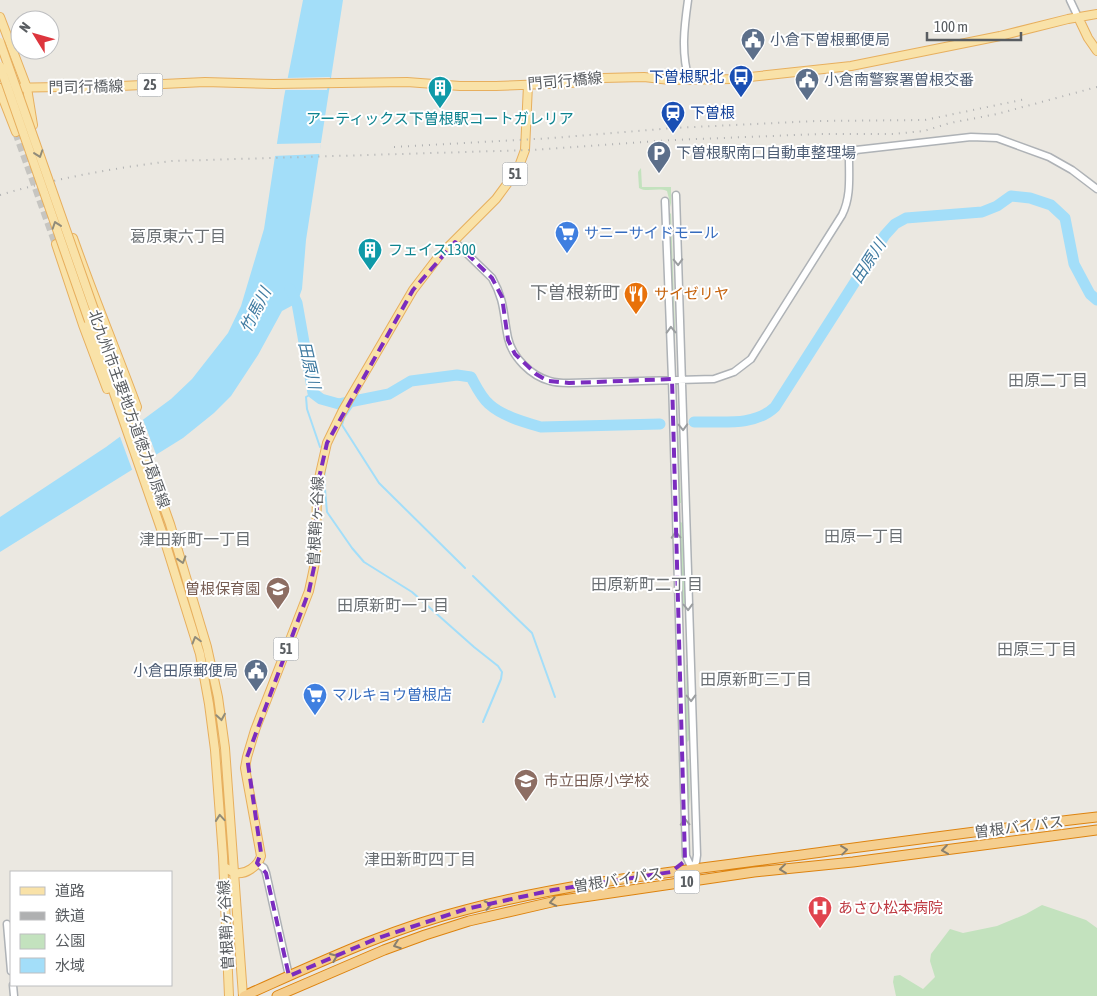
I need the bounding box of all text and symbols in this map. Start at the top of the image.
north arrow [10,10,60,60]
scale bar [927,10,1021,42]
text: 100 m [934,18,968,35]
text: N [16,19,33,35]
public building icon: 小倉下曽根郵便局 [740,27,766,61]
place label: 小倉下曽根郵便局 [770,31,890,48]
bus stop icon: 下曽根駅北 [728,64,754,98]
public building icon: 小倉南警察署曽根交番 [794,67,820,101]
place label: 下曽根駅北 [649,68,724,85]
street label: 門司行橋線 [527,69,603,92]
place label: 小倉南警察署曽根交番 [824,71,974,88]
road number: 25 [138,74,162,96]
building icon: アーティックス下曽根駅コートガレリア [427,75,453,109]
street label: 門司行橋線 [48,77,124,96]
station icon: 下曽根 [660,100,686,134]
place label: 下曽根 [690,104,735,121]
place label: アーティックス下曽根駅コートガレリア [306,110,574,127]
parking icon: 下曽根駅南口自動車整理場 [646,140,672,174]
place label: 下曽根駅南口自動車整理場 [676,144,856,161]
one-way arrow [34,150,44,158]
road number: 51 [502,162,528,185]
supermarket icon: サニーサイドモール [554,220,580,254]
one-way arrow [52,222,62,230]
place label: サニーサイドモール [584,224,719,241]
district label: 葛原東六丁目 [130,227,226,245]
water label: 田原川 [847,234,890,286]
building icon: フェイス1300 [357,237,383,271]
place label: フェイス1300 [388,241,476,258]
one-way arrow [672,258,683,266]
restaurant icon: サイゼリヤ [623,281,649,315]
district label: 下曽根新町 [530,282,620,303]
water label: 竹馬川 [236,283,275,335]
place label: サイゼリヤ [654,285,729,302]
street label: 北九州市主要地方道徳力葛原線 [86,307,173,510]
one-way arrow [665,326,676,334]
water label: 田原川 [296,340,325,392]
district label: 田原二丁目 [1008,371,1088,389]
one-way arrow [678,424,688,432]
street label: 曽根鞘ヶ谷線 [305,476,326,566]
district label: 田原一丁目 [824,527,904,545]
district label: 津田新町一丁目 [139,530,251,548]
one-way arrow [671,530,681,538]
one-way arrow [176,555,186,563]
district label: 田原新町二丁目 [591,575,703,593]
school or university icon: 曽根保育園 [265,576,291,610]
place label: 曽根保育園 [185,580,260,597]
district label: 田原新町一丁目 [337,596,449,614]
one-way arrow [683,604,694,612]
one-way arrow [192,637,202,645]
road number: 51 [274,638,298,661]
district label: 田原三丁目 [997,640,1077,658]
public building icon: 小倉田原郵便局 [243,658,269,692]
place label: 小倉田原郵便局 [133,662,238,679]
district label: 田原新町三丁目 [700,670,812,688]
supermarket icon: マルキョウ曽根店 [302,682,328,716]
place label: マルキョウ曽根店 [332,686,452,703]
one-way arrow [686,694,697,702]
one-way arrow [215,713,225,722]
school or university icon: 市立田原小学校 [513,768,539,802]
place label: 市立田原小学校 [544,772,649,789]
street label: 曽根バイパス [973,813,1064,840]
one-way arrow [215,814,226,822]
one-way arrow [679,818,690,826]
one-way arrow [940,844,948,855]
one-way arrow [841,845,849,856]
district label: 津田新町四丁目 [364,850,476,868]
one-way arrow [779,863,787,874]
street label: 曽根バイパス [572,864,664,895]
road number: 10 [674,870,700,894]
legend [10,871,172,986]
street label: 曽根鞘ヶ谷線 [215,880,236,970]
text: 道路 [55,882,85,899]
hospital icon: あさひ松本病院 [807,895,833,929]
one-way arrow [549,896,558,907]
place label: あさひ松本病院 [838,899,943,916]
one-way arrow [483,900,492,910]
text: 鉄道 [55,907,85,924]
text: 公園 [55,932,85,949]
one-way arrow [393,939,401,949]
one-way arrow [329,952,338,963]
text: 水域 [55,957,85,974]

